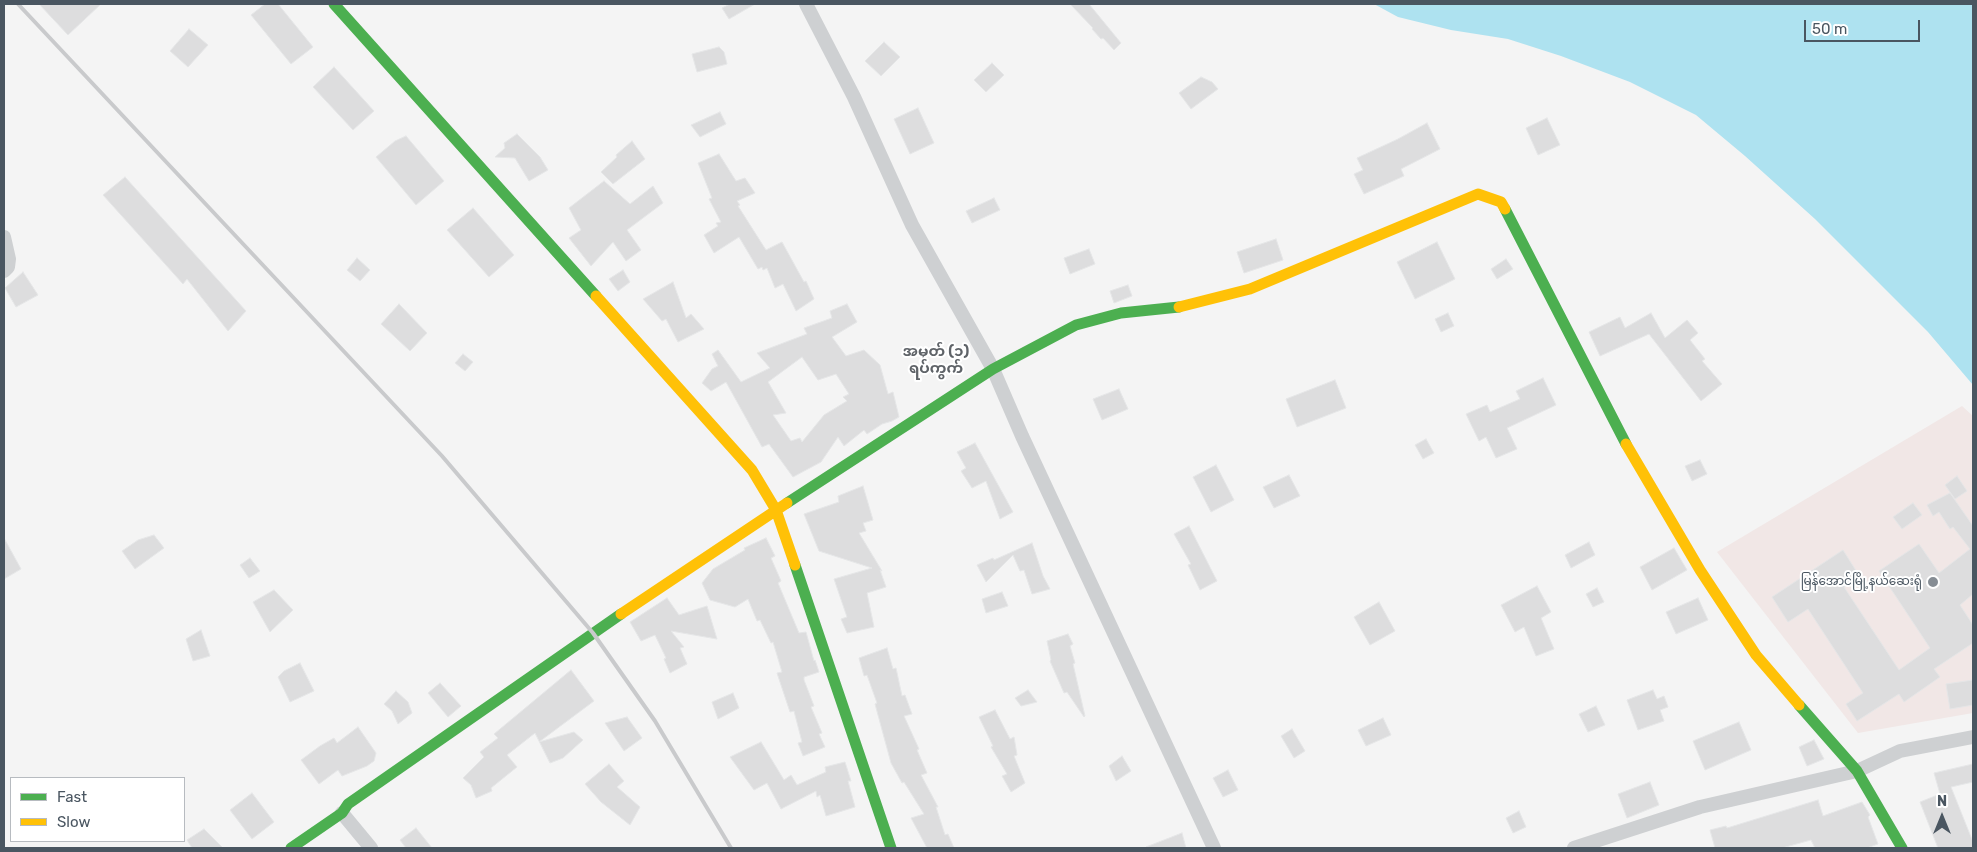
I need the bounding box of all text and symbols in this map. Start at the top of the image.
scale bar [1807,10,1923,42]
text: 50 m [1812,20,1847,38]
district label: အမှတ် (၁) ရပ်ကွက် [903,343,969,378]
place label: မြန်အောင်မြို့နယ်ဆေးရုံ [1801,575,1922,589]
marker: မြန်အောင်မြို့နယ်ဆေးရုံ [1926,575,1940,589]
legend [10,777,185,842]
text: Fast [57,788,87,806]
north arrow [1917,792,1967,842]
text: N [1937,793,1947,810]
text: Slow [57,813,90,831]

